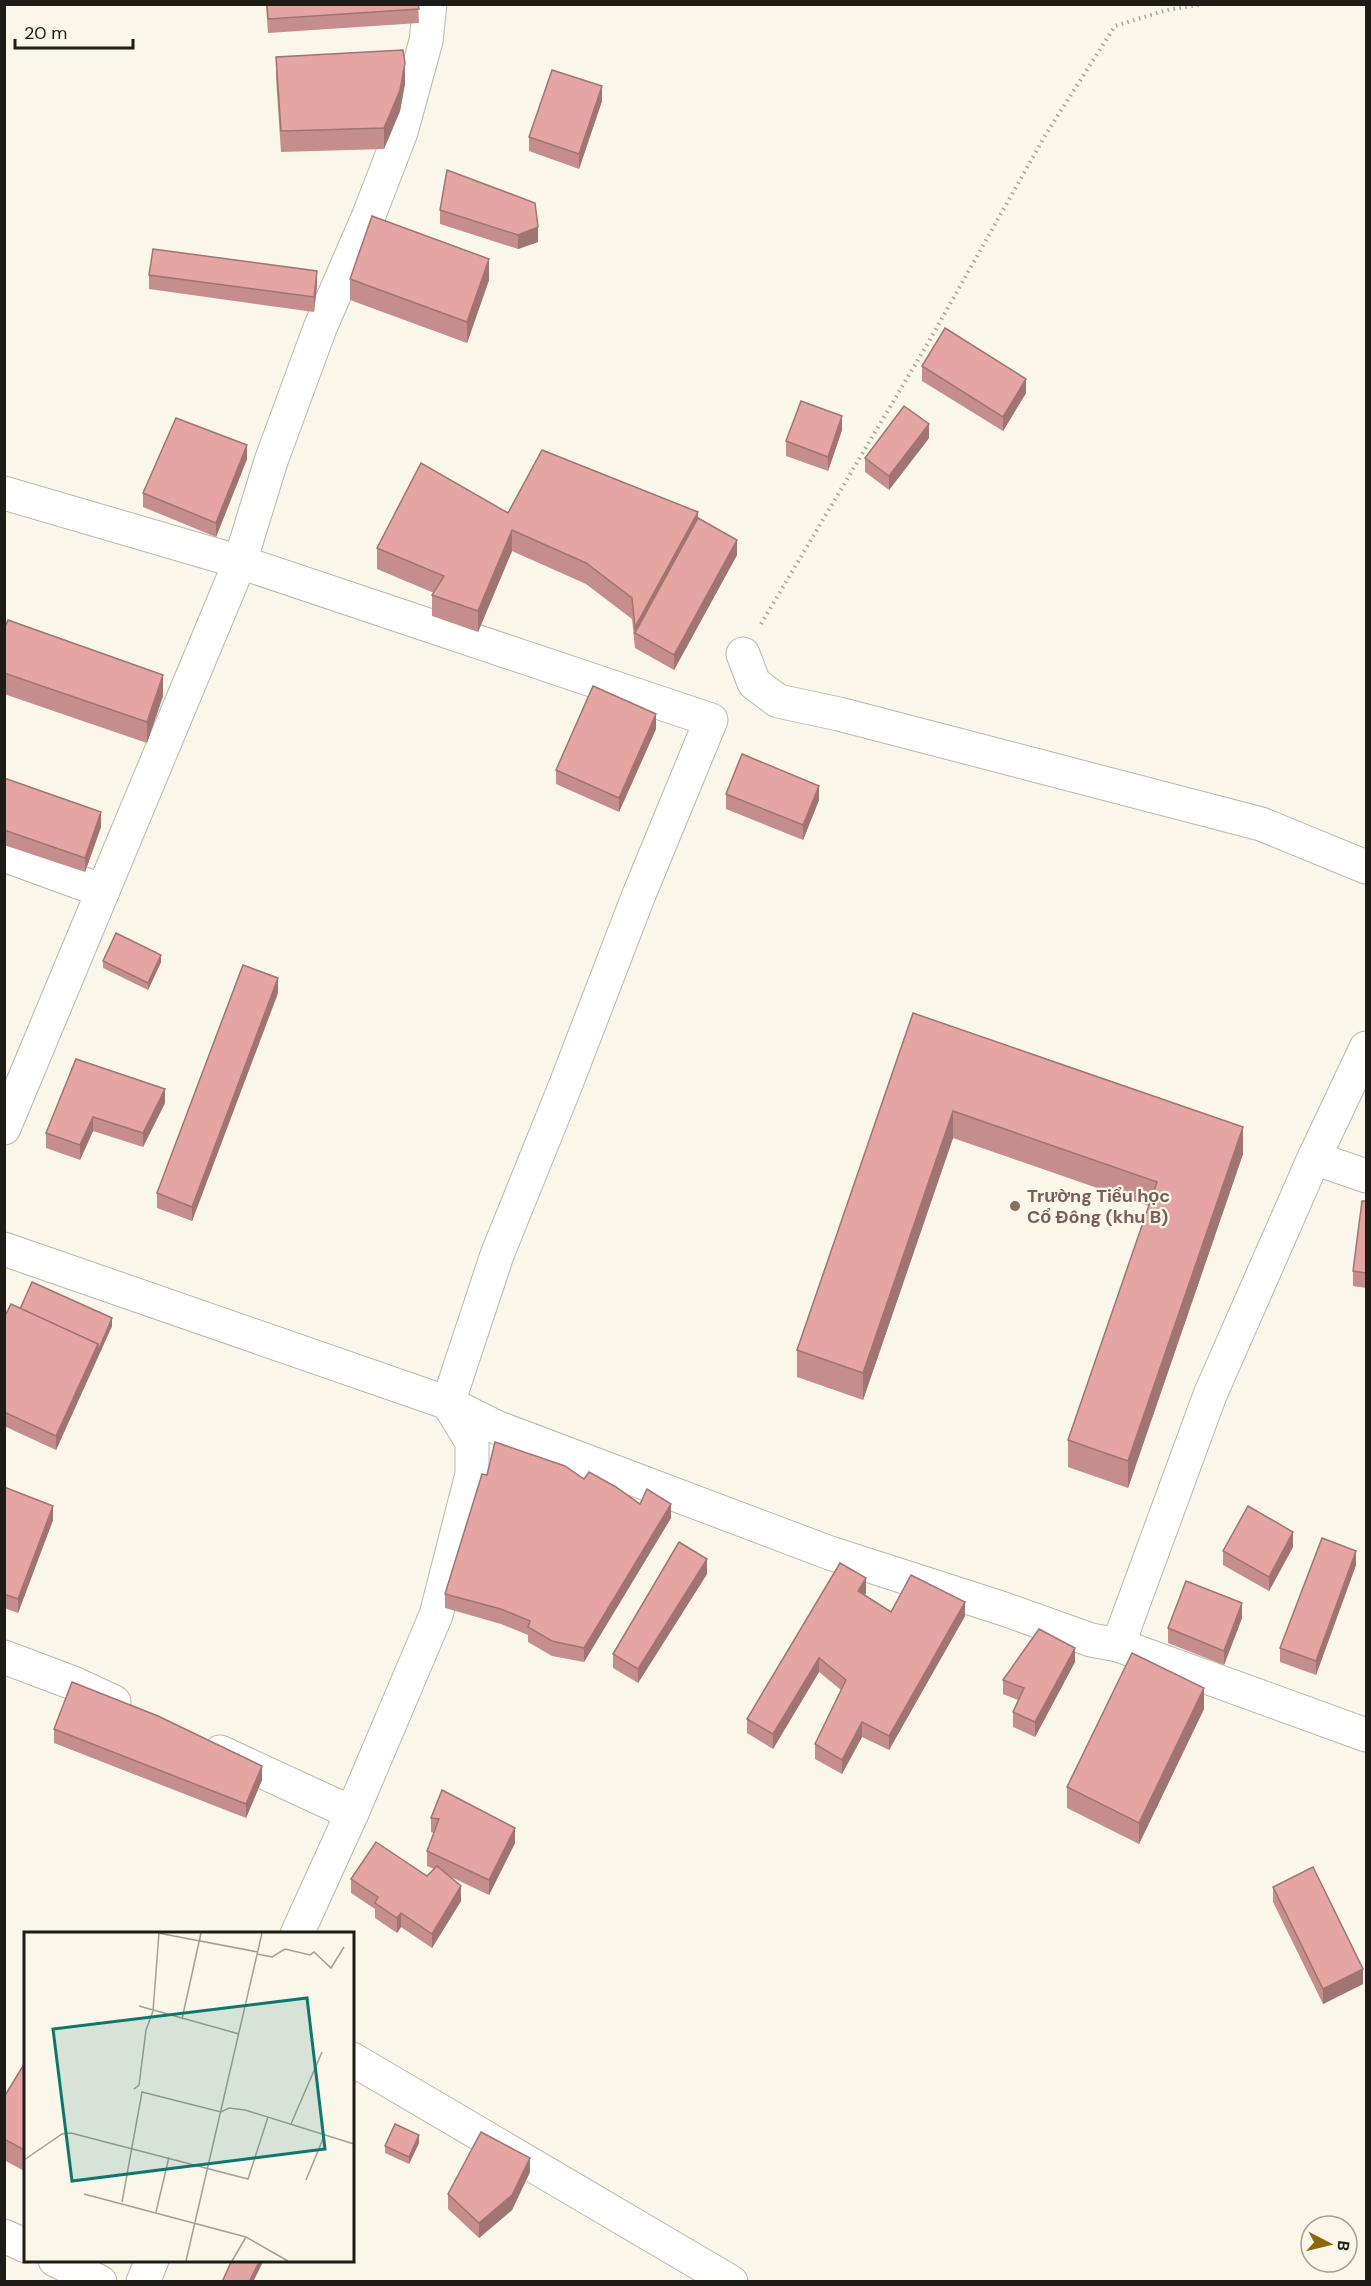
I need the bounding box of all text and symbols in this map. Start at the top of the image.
scale bar [15,12,134,50]
text: 20 m [24,21,67,45]
place label: Trường Tiểu học Cổ Đông (khu B) [1027,1184,1170,1229]
marker: Trường Tiểu học Cổ Đông (khu B) [1008,1199,1022,1213]
inset map [24,1932,354,2262]
north arrow [1299,2214,1359,2274]
text: B [1332,2239,1354,2252]

